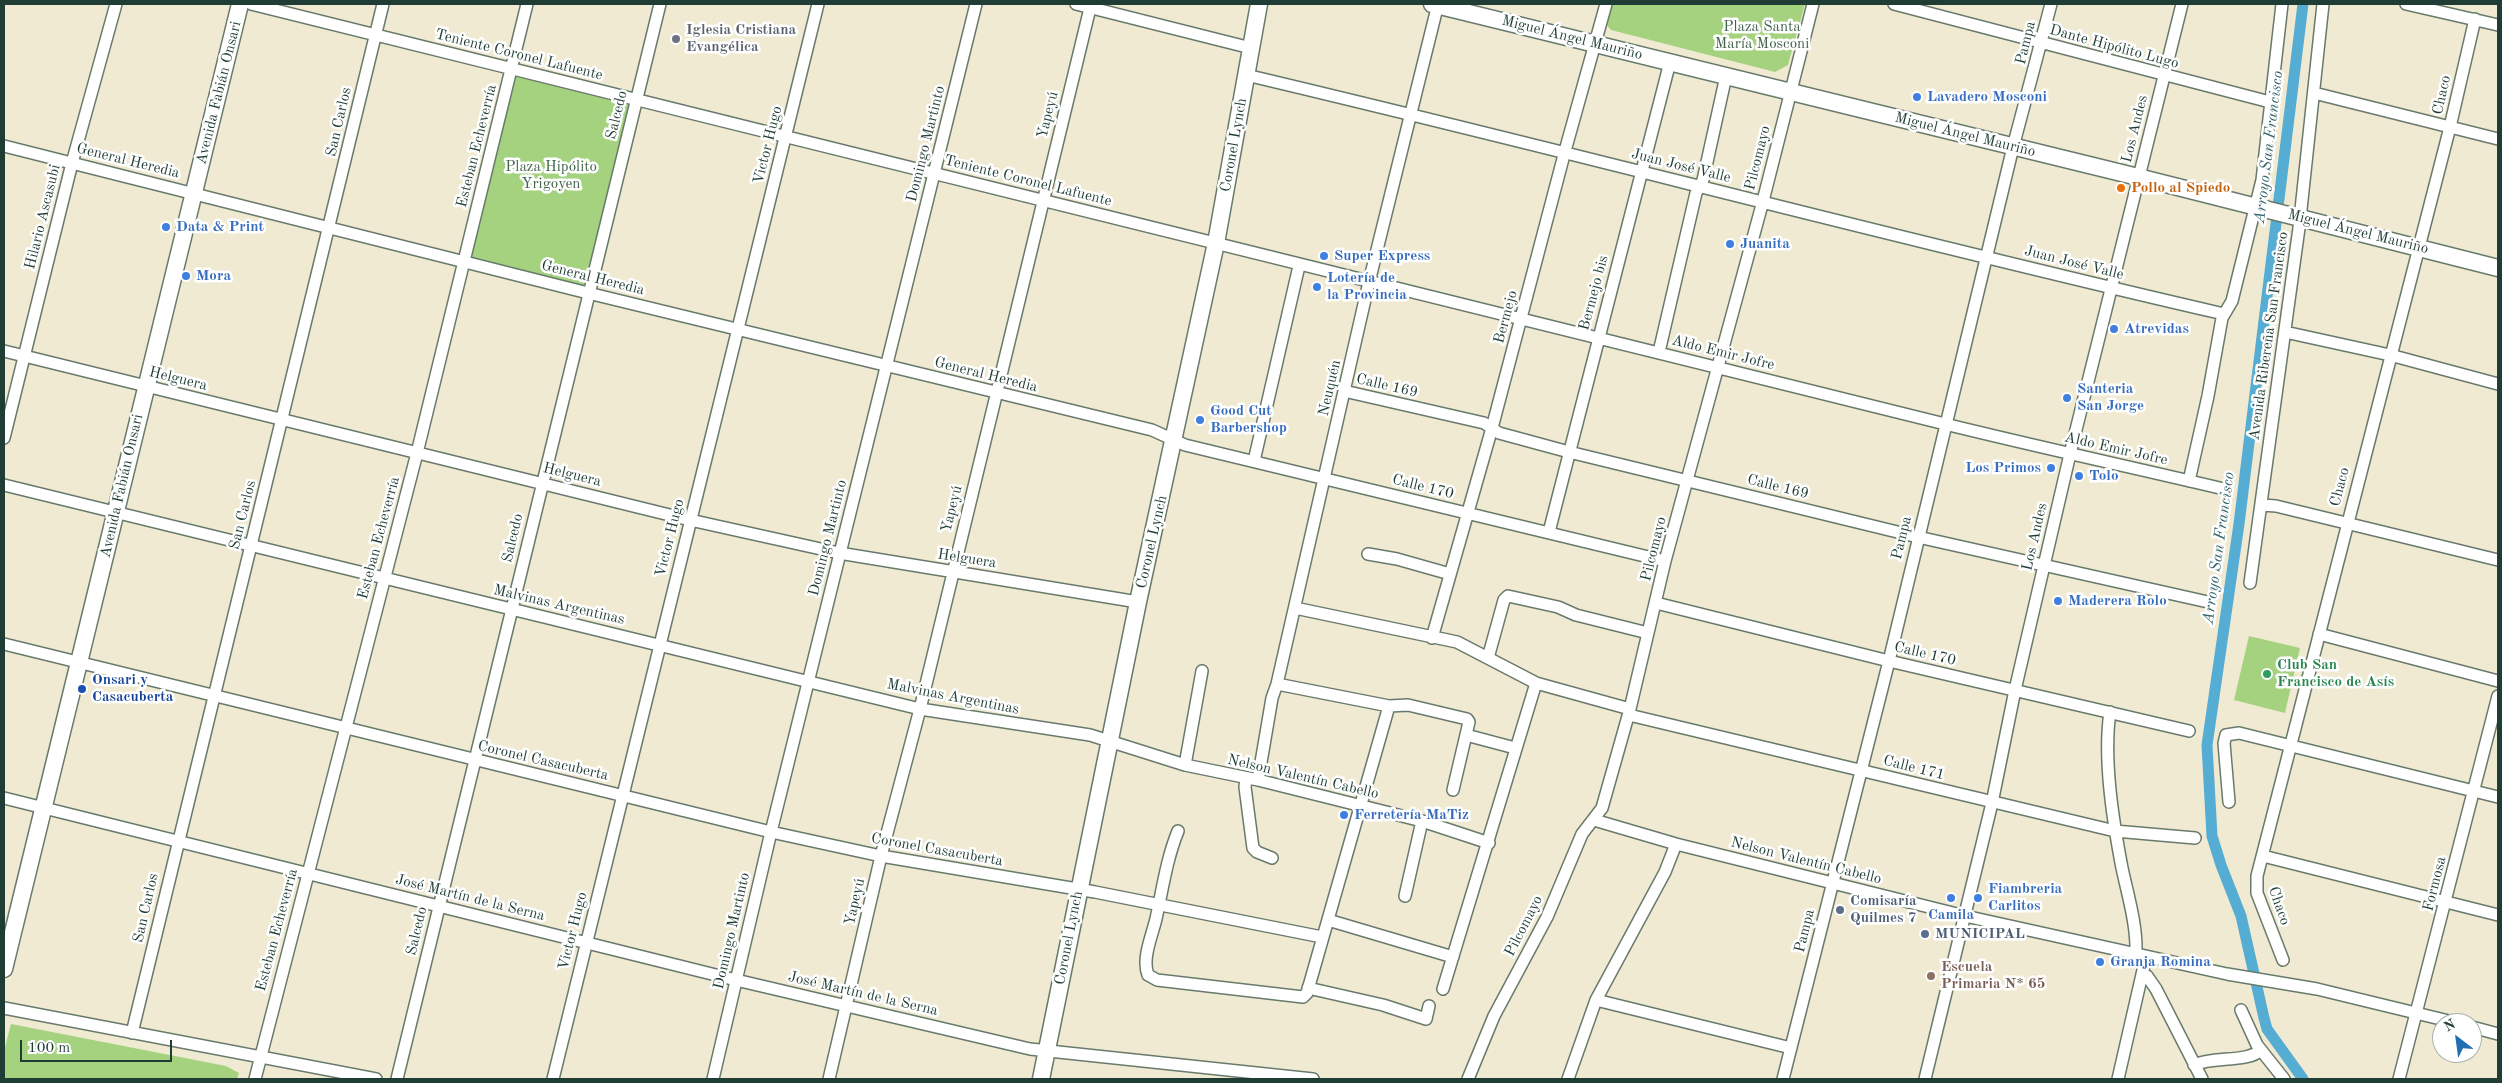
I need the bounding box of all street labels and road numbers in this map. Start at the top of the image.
street label: Miguel Ángel Mauriño [1500,12,1644,64]
street label: Pampa [2012,19,2040,67]
street label: Avenida Fabián Onsari [192,20,246,166]
street label: Dante Hipólito Lugo [2047,21,2181,73]
street label: Teniente Coronel Lafuente [433,25,605,85]
street label: Chaco [2429,74,2455,116]
street label: Esteban Echeverría [453,83,501,209]
street label: Domingo Martinto [903,84,949,204]
street label: San Carlos [322,86,356,158]
street label: Salcedo [602,89,632,141]
street label: Yapeyú [1033,90,1063,140]
street label: Los Andes [2118,93,2152,165]
street label: Coronel Lynch [1217,97,1251,193]
street label: Victor Hugo [750,104,786,186]
street label: Miguel Ángel Mauriño [1893,109,2037,161]
street label: Pilcomayo [1741,124,1775,192]
street label: General Heredia [75,139,181,183]
street label: Juan José Valle [1629,145,1733,187]
street label: Teniente Coronel Lafuente [942,151,1114,211]
street label: Hilario Ascasubi [21,163,65,271]
street label: Miguel Ángel Mauriño [2286,206,2430,258]
street label: Avenida Ribereña San Francisco [2245,231,2293,441]
street label: Juan José Valle [2022,242,2126,284]
street label: Bermejo bis [1575,254,1613,332]
street label: General Heredia [540,256,646,300]
street label: Bermejo [1490,288,1522,346]
street label: Aldo Emir Jofre [1670,332,1776,374]
street label: General Heredia [933,353,1039,397]
street label: Neuquén [1315,358,1345,418]
street label: Helguera [147,363,209,395]
street label: Calle 169 [1354,370,1420,402]
street label: Avenida Fabián Onsari [97,412,147,560]
street label: Aldo Emir Jofre [2063,428,2169,470]
street label: Helguera [541,459,603,491]
street label: Chaco [2326,466,2354,508]
street label: Calle 170 [1390,471,1456,503]
street label: Calle 169 [1745,471,1811,503]
street label: Esteban Echeverría [354,475,404,601]
street label: Domingo Martinto [805,478,851,598]
street label: San Carlos [226,479,260,551]
street label: Yapeyú [937,484,967,534]
street label: Coronel Lynch [1133,494,1171,590]
street label: Victor Hugo [652,497,688,579]
street label: Los Andes [2018,501,2052,573]
street label: Salcedo [499,512,527,564]
street label: Pampa [1888,514,1916,562]
street label: Pilcomayo [1637,515,1671,583]
street label: Helguera [936,545,998,573]
street label: Malvinas Argentinas [492,581,626,629]
street label: Calle 170 [1892,638,1958,670]
street label: Malvinas Argentinas [885,675,1021,719]
street label: Coronel Casacuberta [476,737,610,785]
street label: Nelson Valentín Cabello [1226,751,1380,803]
street label: Calle 171 [1881,752,1947,784]
street label: Coronel Casacuberta [870,830,1004,870]
street label: Nelson Valentín Cabello [1729,834,1883,888]
street label: Formosa [2420,855,2450,913]
street label: Esteban Echeverría [252,867,302,993]
street label: José Martín de la Serna [393,871,547,925]
street label: Domingo Martinto [710,871,754,991]
street label: San Carlos [129,872,163,944]
street label: Yapeyú [841,877,869,927]
street label: Chaco [2264,884,2294,928]
street label: Victor Hugo [555,890,591,972]
street label: Coronel Lynch [1051,890,1087,986]
street label: Pilcomayo [1501,892,1547,960]
street label: Salcedo [403,905,431,957]
street label: Pampa [1791,907,1819,955]
street label: José Martín de la Serna [786,968,940,1020]

